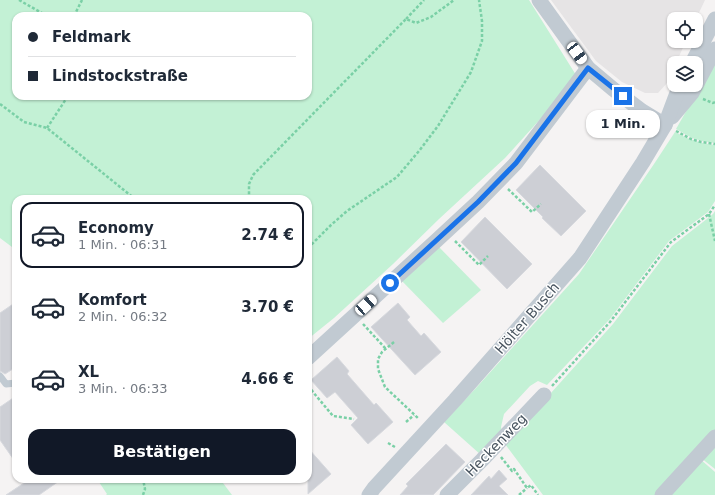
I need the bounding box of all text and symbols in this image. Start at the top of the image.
map controls [667,12,703,92]
button: locate [667,12,703,48]
text: Feldmark [52,28,131,46]
car [565,40,589,66]
button: layers [667,56,703,92]
text: Lindstockstraße [52,67,188,85]
route end [614,87,632,105]
callout: 1 Min. [586,110,660,138]
text: 1 Min. [600,116,646,131]
icon: car [30,217,66,253]
text: Economy [78,219,154,237]
text: 2.74 € [241,226,294,244]
text: 1 Min. · 06:31 [78,237,167,252]
route start [381,274,399,292]
street label: Hölter Busch [492,279,562,357]
icon: car [30,289,66,325]
text: Komfort [78,291,147,309]
car [353,293,379,317]
text: 3.70 € [241,298,294,316]
text: 2 Min. · 06:32 [78,309,167,324]
icon: car [30,361,66,397]
text: XL [78,363,99,381]
text: 4.66 € [241,370,294,388]
text: 3 Min. · 06:33 [78,381,167,396]
street label: Heckenweg [462,410,530,480]
button: Bestätigen [28,429,296,475]

